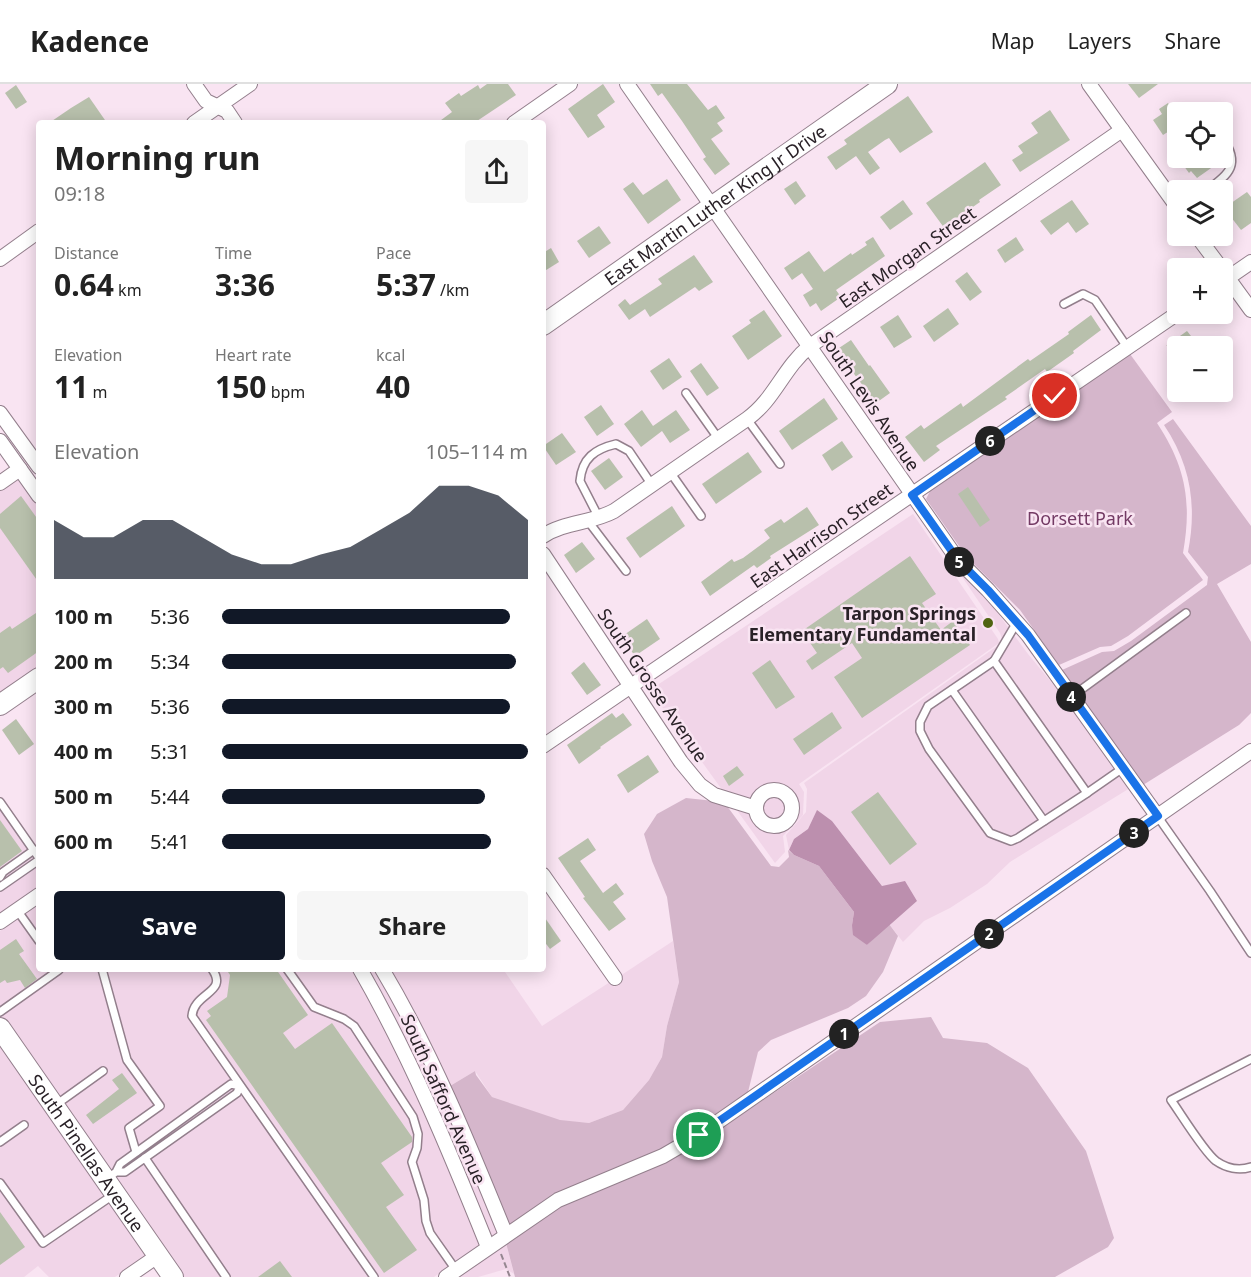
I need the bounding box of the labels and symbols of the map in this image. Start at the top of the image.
street label: East Martin Luther King Jr Drive [599,118,831,291]
street label: East Morgan Street [834,201,980,313]
street label: South Levis Avenue [814,326,926,476]
pin [1029,370,1080,421]
pin: 6 [975,426,1005,456]
street label: East Harrison Street [745,477,897,593]
park label: Dorsett Park [1027,506,1133,530]
pin: 5 [944,547,974,577]
place label: Tarpon Springs Elementary Fundamental [749,601,976,646]
street label: South Grosse Avenue [593,603,713,767]
marker: Tarpon Springs Elementary Fundamental [981,616,995,630]
pin: 4 [1056,682,1086,712]
pin: 3 [1119,818,1149,848]
pin: 2 [974,919,1004,949]
street label: South Safford Avenue [396,1010,492,1188]
pin: 1 [829,1019,859,1049]
street label: South Pinellas Avenue [24,1069,150,1236]
pin [673,1109,724,1160]

